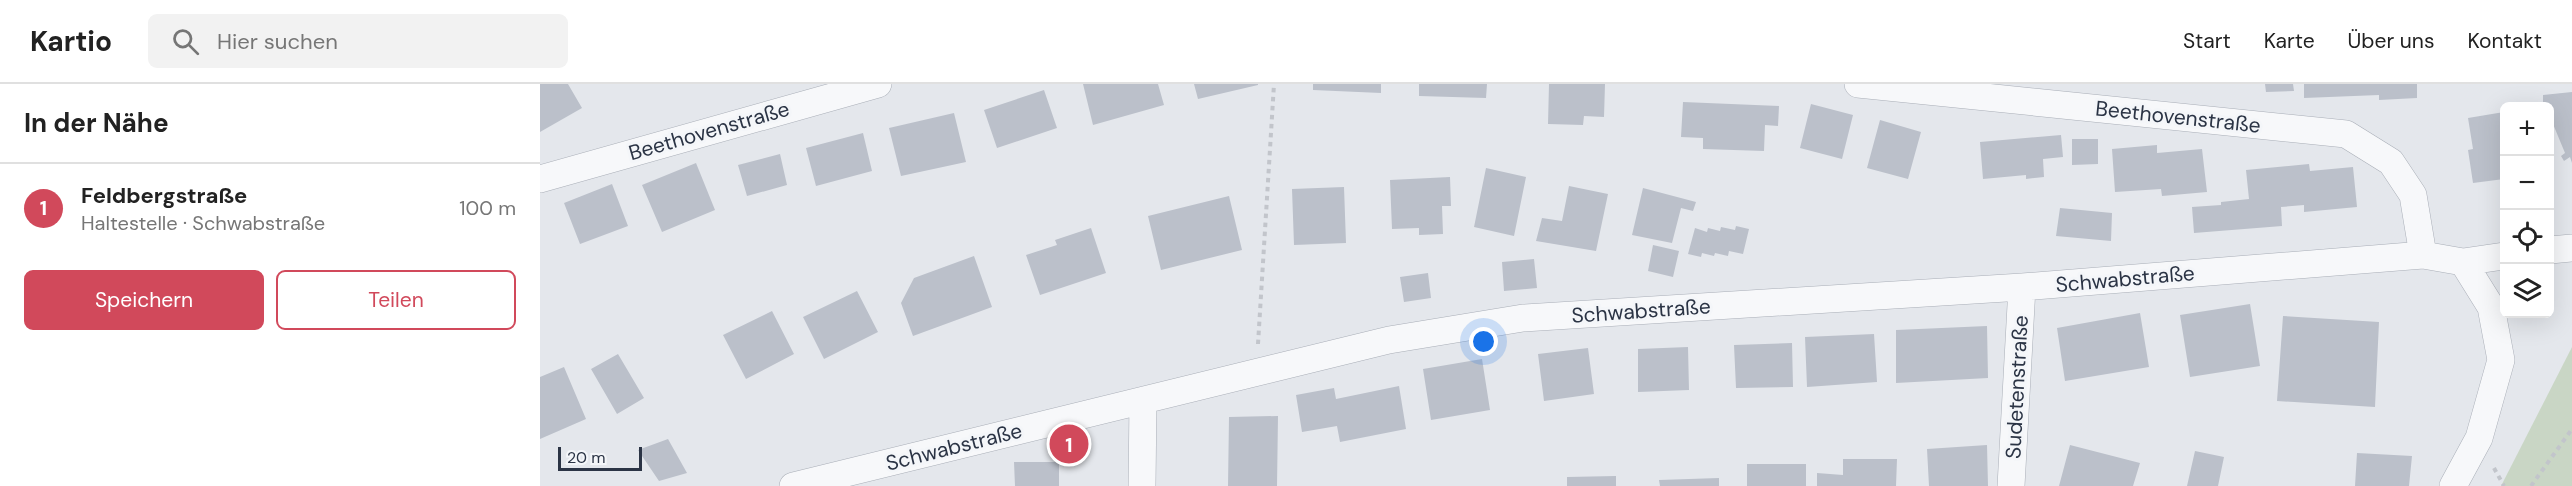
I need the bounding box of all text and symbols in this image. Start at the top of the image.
search box [148,14,568,68]
text: Kartio [30,23,112,60]
icon: search [169,25,202,58]
text: Hier suchen [217,27,338,56]
text: Start [2183,27,2231,55]
text: Karte [2264,27,2315,55]
text: Über uns [2348,27,2434,55]
text: Kontakt [2467,27,2542,55]
street label: Beethovenstraße [2094,94,2262,140]
street label: Beethovenstraße [625,95,793,167]
map controls [2500,102,2554,318]
button: + [2500,102,2554,156]
text: In der Nähe [24,106,169,140]
button: − [2500,156,2554,210]
text: Feldbergstraße [81,181,247,210]
text: 1 [40,195,47,221]
text: 100 m [459,195,516,221]
text: Haltestelle · Schwabstraße [81,210,325,236]
button: locate [2500,210,2554,264]
street label: Schwabstraße [2054,259,2196,299]
button: layers [2500,264,2554,318]
button: Speichern [24,270,264,330]
button: Teilen [276,270,516,330]
street label: Schwabstraße [1570,292,1712,330]
street label: Sudetenstraße [1999,314,2035,460]
your location [1469,327,1498,356]
street label: Schwabstraße [883,417,1025,477]
pin: 1 [1050,422,1088,466]
scale bar [558,444,642,472]
text: 20 m [567,447,606,468]

